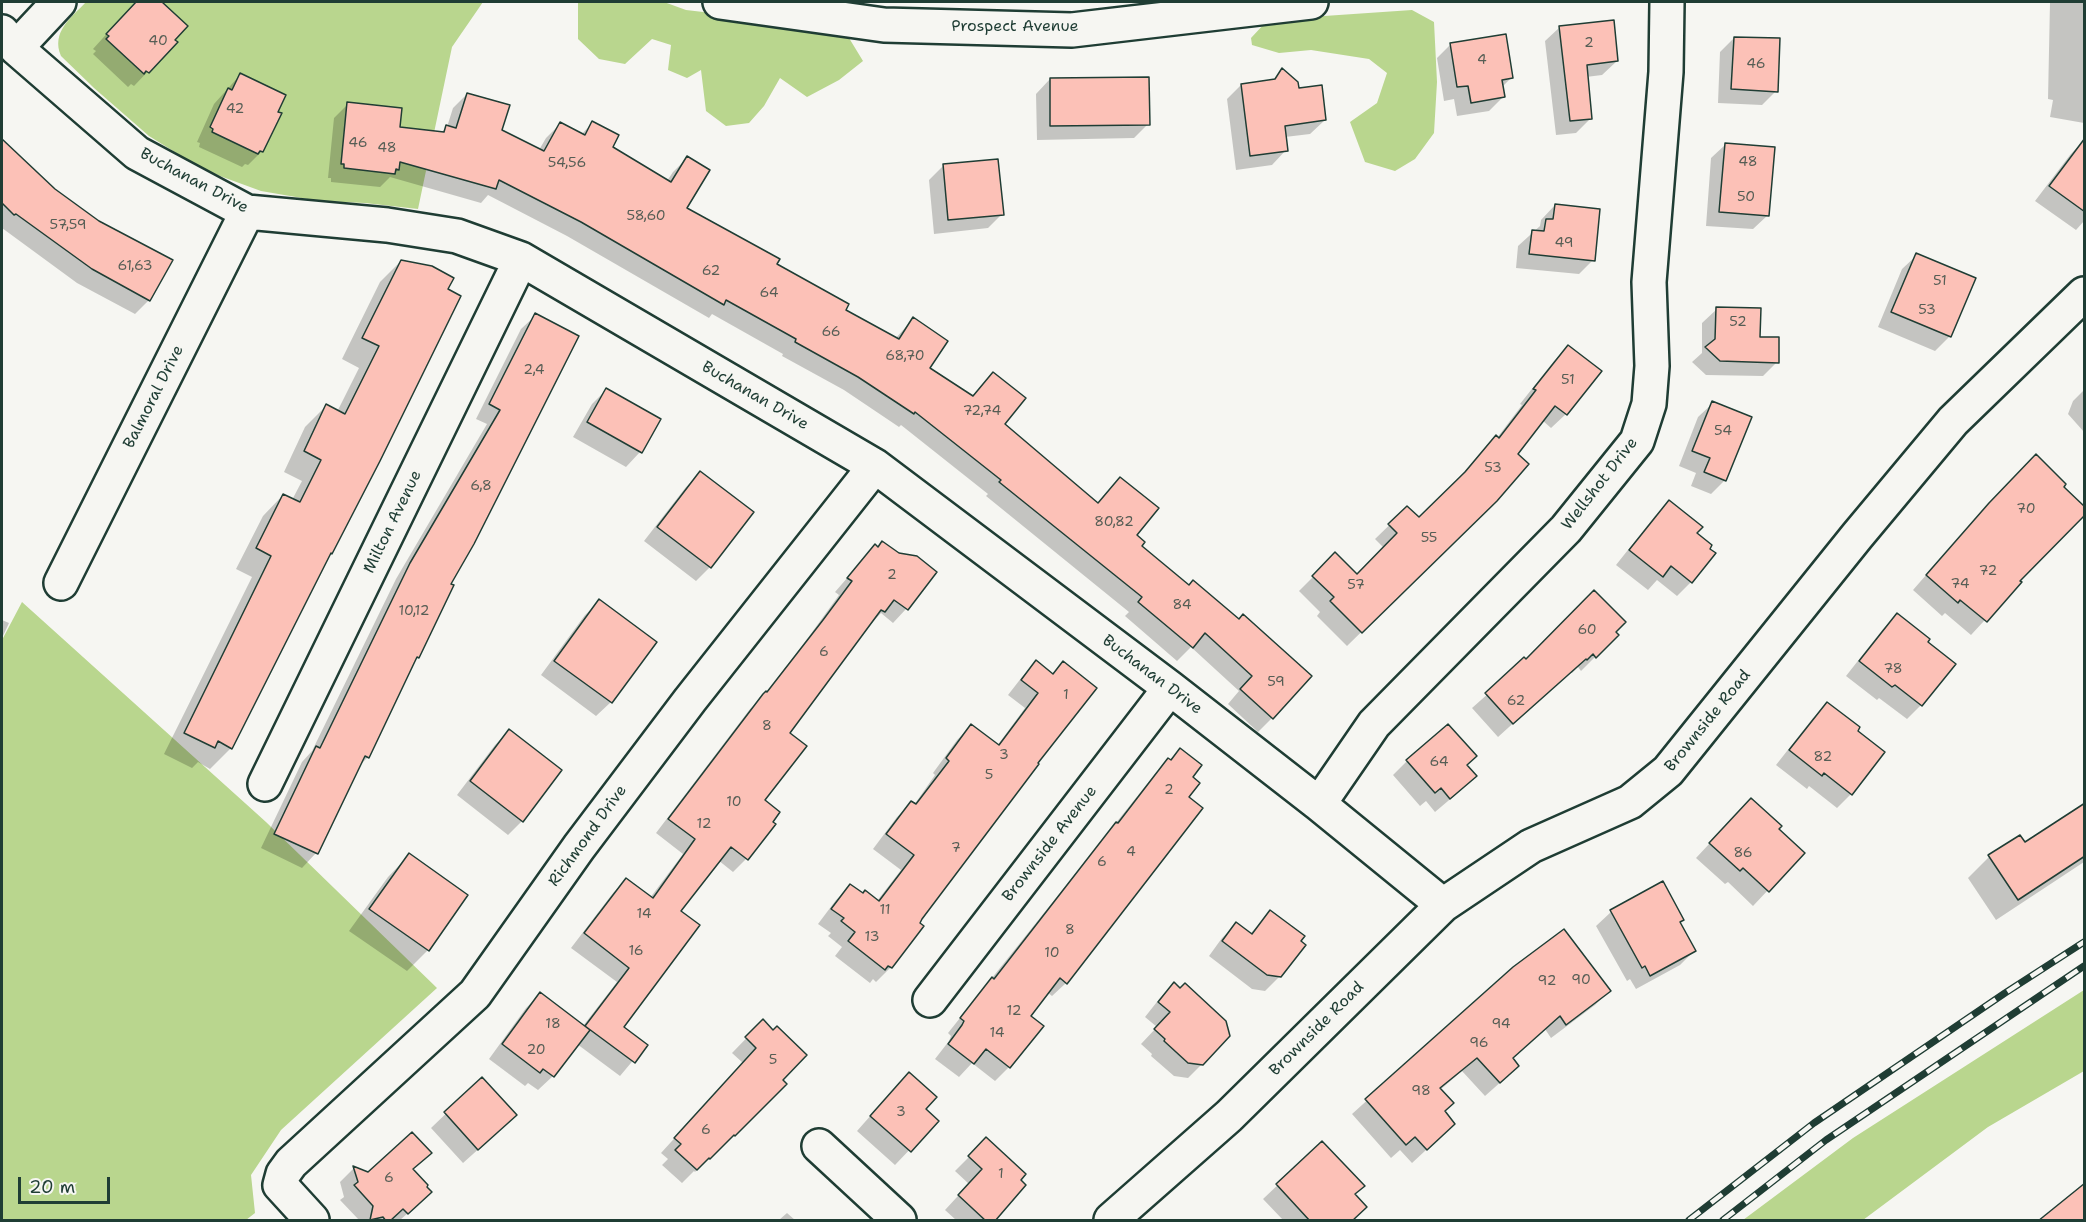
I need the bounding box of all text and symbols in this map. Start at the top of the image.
street label: Prospect Avenue [951,17,1079,37]
house number: 40 [148,33,168,49]
house number: 2 [1584,35,1594,51]
house number: 4 [1477,52,1487,68]
house number: 46 [1746,56,1766,72]
house number: 42 [226,101,244,117]
house number: 46 [348,135,368,151]
house number: 48 [377,140,397,156]
street label: Buchanan Drive [136,144,252,218]
house number: 48 [1738,154,1758,170]
house number: 54,56 [548,155,586,171]
house number: 50 [1737,189,1755,205]
house number: 58,60 [626,208,666,224]
house number: 57,59 [50,217,86,233]
house number: 49 [1555,235,1573,251]
house number: 61,63 [117,258,153,274]
house number: 62 [702,263,720,279]
house number: 51 [1933,273,1947,289]
house number: 64 [759,285,779,301]
house number: 53 [1918,302,1936,318]
house number: 52 [1729,314,1747,330]
house number: 66 [821,324,841,340]
street label: Balmoral Drive [120,342,188,452]
house number: 68,70 [885,348,925,364]
street label: Buchanan Drive [698,358,812,434]
house number: 2,4 [523,362,545,378]
house number: 51 [1561,372,1575,388]
house number: 72,74 [963,403,1001,419]
house number: 54 [1714,423,1732,439]
street label: Wellshot Drive [1558,434,1642,534]
house number: 53 [1484,460,1502,476]
street label: Milton Avenue [360,467,426,577]
house number: 6,8 [470,478,492,494]
house number: 70 [2016,501,2036,517]
house number: 80,82 [1094,514,1134,530]
house number: 55 [1421,530,1437,546]
house number: 72 [1979,563,1997,579]
house number: 2 [887,567,897,583]
house number: 74 [1951,576,1969,592]
house number: 57 [1347,577,1365,593]
house number: 84 [1172,597,1192,613]
house number: 10,12 [398,603,430,619]
house number: 60 [1577,622,1597,638]
street label: Buchanan Drive [1098,631,1206,719]
house number: 6 [819,644,829,660]
house number: 78 [1883,661,1903,677]
street label: Brownside Road [1661,666,1755,776]
house number: 59 [1267,674,1285,690]
house number: 1 [1063,687,1069,703]
house number: 62 [1507,693,1525,709]
house number: 8 [762,718,772,734]
house number: 3 [999,747,1009,763]
house number: 82 [1814,749,1832,765]
house number: 64 [1429,754,1449,770]
house number: 5 [985,767,993,783]
street label: Richmond Drive [545,781,631,891]
street label: Brownside Avenue [999,782,1101,906]
house number: 2 [1164,782,1174,798]
house number: 10 [726,794,742,810]
house number: 12 [697,816,711,832]
house number: 7 [951,840,961,856]
house number: 4 [1126,844,1136,860]
house number: 86 [1733,845,1753,861]
house number: 6 [1097,854,1107,870]
house number: 11 [879,902,891,918]
house number: 14 [636,906,652,922]
house number: 8 [1065,922,1075,938]
house number: 13 [865,929,879,945]
house number: 16 [628,943,644,959]
house number: 10 [1044,945,1060,961]
house number: 90 [1571,972,1591,988]
house number: 92 [1538,973,1556,989]
street label: Brownside Road [1266,978,1368,1080]
house number: 12 [1007,1003,1021,1019]
house number: 18 [545,1016,561,1032]
house number: 94 [1491,1016,1511,1032]
house number: 14 [989,1025,1005,1041]
house number: 96 [1469,1035,1489,1051]
house number: 20 [526,1042,546,1058]
house number: 5 [769,1052,777,1068]
house number: 98 [1411,1083,1431,1099]
house number: 3 [896,1104,906,1120]
house number: 6 [701,1122,711,1138]
scale bar [21,1165,112,1203]
house number: 1 [998,1166,1004,1182]
house number: 6 [384,1170,394,1186]
text: 20 m [29,1175,75,1199]

